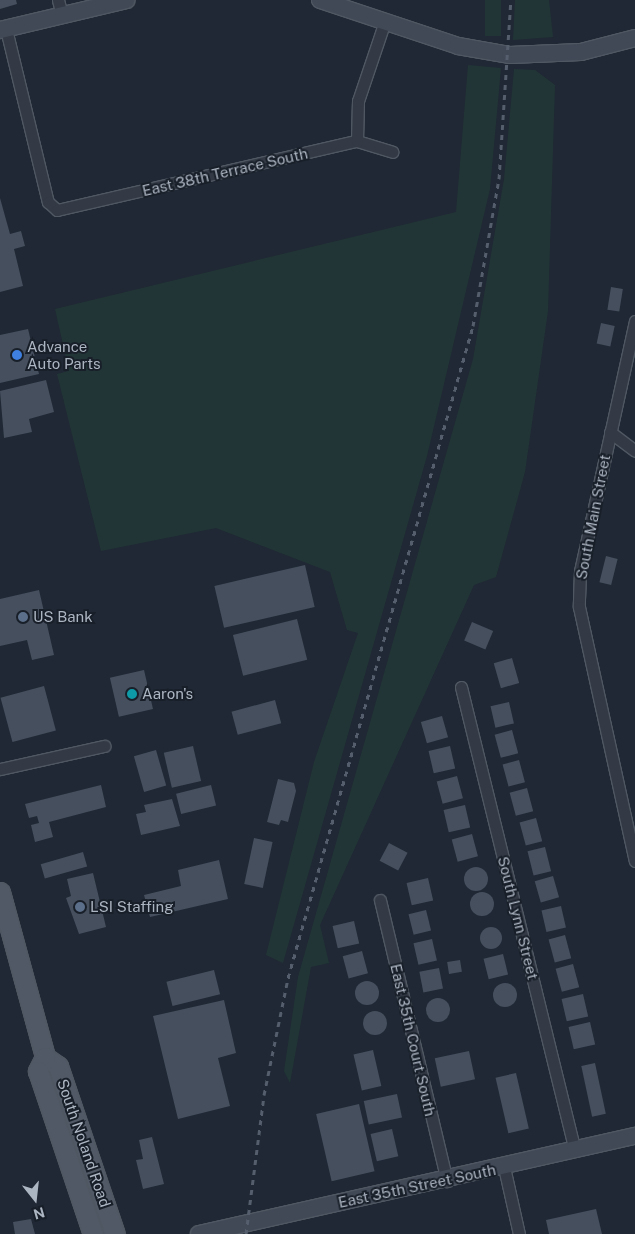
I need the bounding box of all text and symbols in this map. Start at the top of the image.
street label: East 38th Terrace South [140,144,310,200]
place label: Advance Auto Parts [27,337,101,372]
marker: Advance Auto Parts [11,349,23,361]
street label: South Main Street [572,453,614,581]
place label: US Bank [33,608,93,626]
marker: US Bank [17,611,29,623]
place label: Aaron's [142,685,193,703]
marker: Aaron's [126,688,138,700]
street label: South Lynn Street [494,855,542,981]
place label: LSI Staffing [90,898,174,916]
marker: LSI Staffing [74,901,86,913]
street label: East 35th Court South [387,962,439,1118]
street label: South Noland Road [54,1076,114,1210]
street label: East 35th Street South [337,1160,497,1212]
north arrow [10,1174,60,1224]
text: N [32,1204,47,1223]

